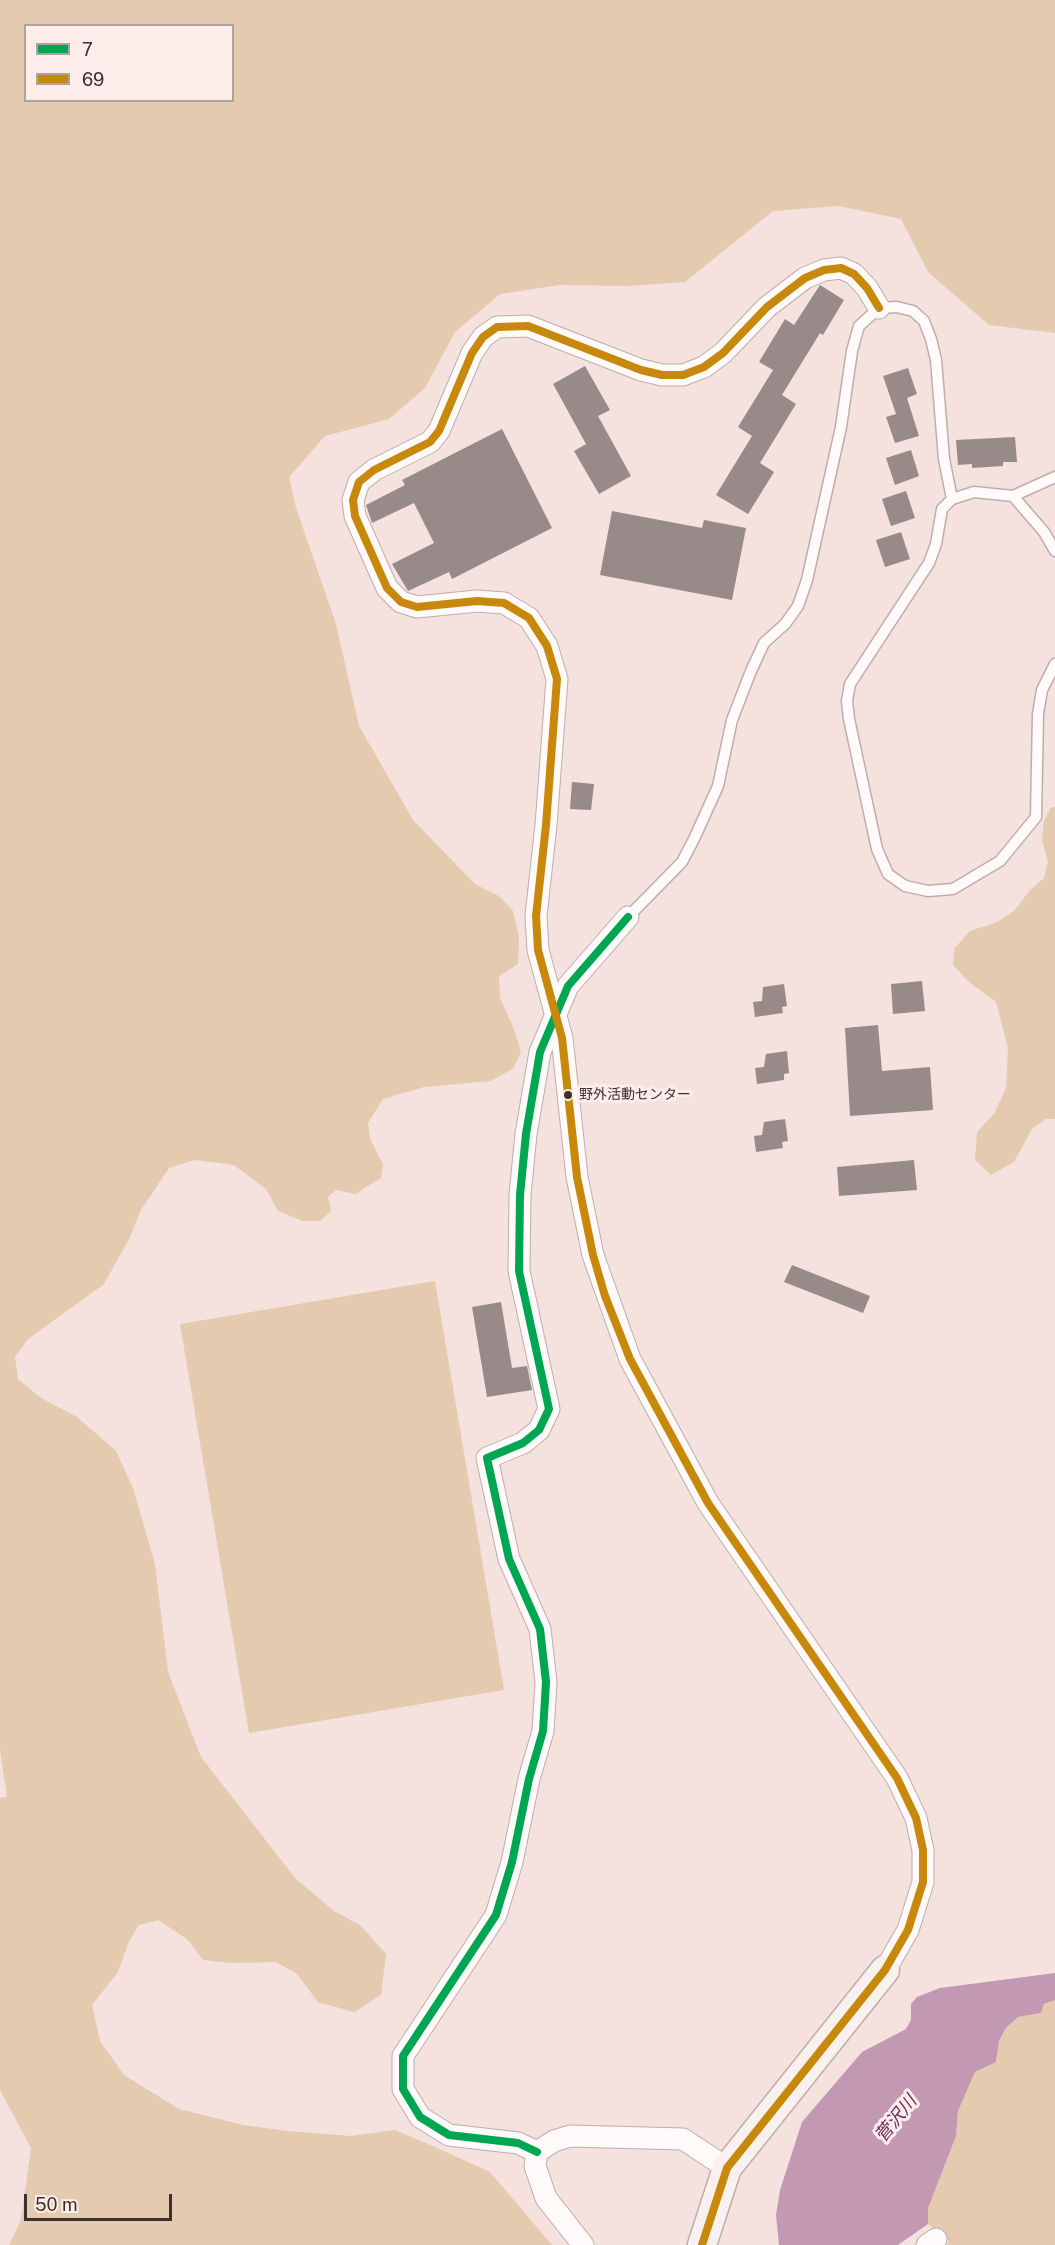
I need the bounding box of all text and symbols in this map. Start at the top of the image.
legend [24,24,234,102]
text: 7 [82,39,93,60]
text: 69 [82,69,104,90]
place label: 野外活動センター [579,1087,691,1103]
marker: 野外活動センター [562,1089,574,1101]
water label: 菅沢川 [871,2091,921,2147]
scale bar [27,2182,176,2220]
text: 50 m [35,2194,78,2215]

